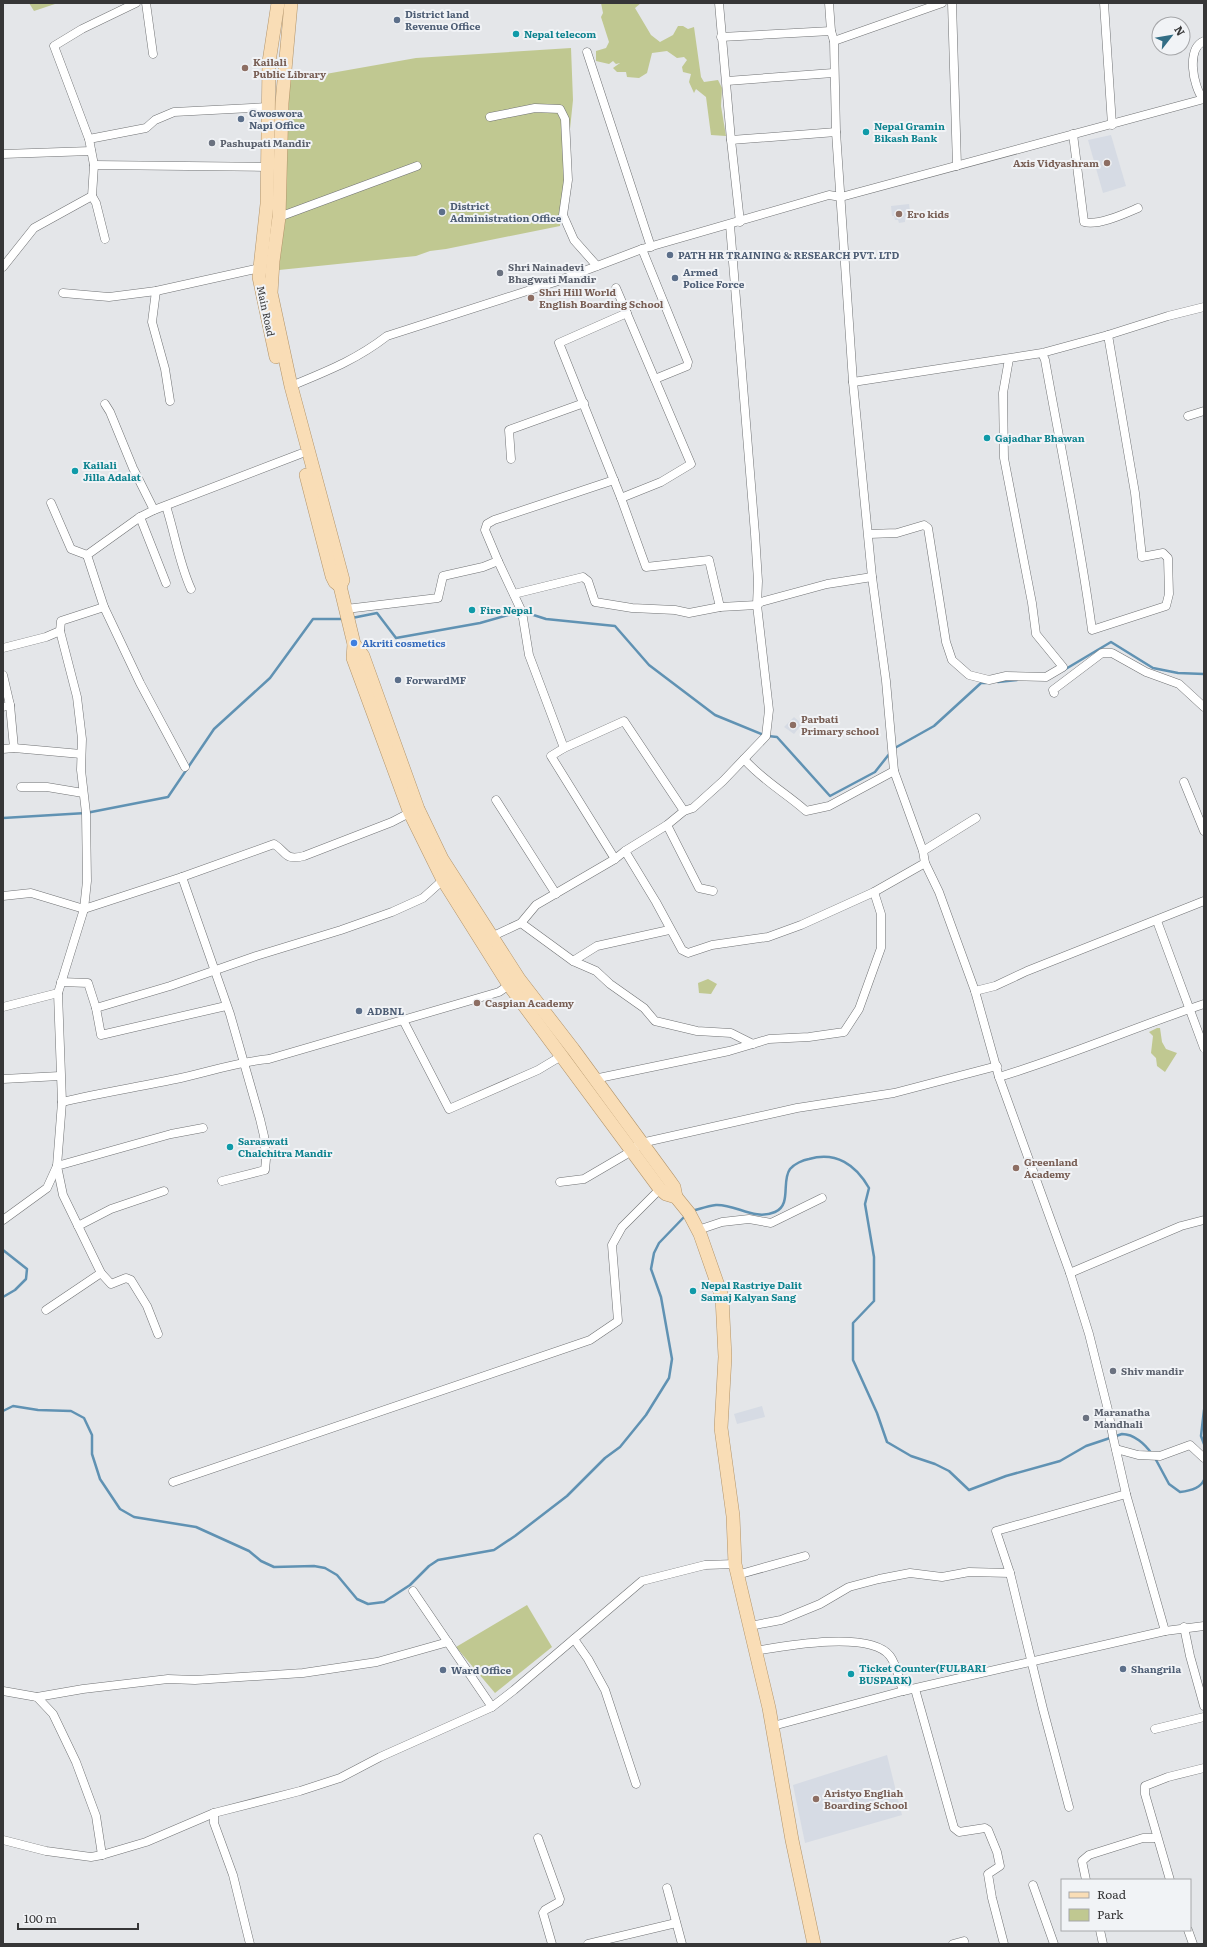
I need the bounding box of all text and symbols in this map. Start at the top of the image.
place label: District land Revenue Office [405,6,481,33]
marker: District land Revenue Office [392,15,402,25]
north arrow [1151,16,1191,56]
text: N [1171,22,1190,38]
place label: Nepal telecom [524,26,596,41]
marker: Nepal telecom [511,29,521,39]
place label: Kailali Public Library [253,54,327,81]
marker: Kailali Public Library [240,63,250,73]
place label: Gwoswora Napi Office [249,105,305,132]
marker: Gwoswora Napi Office [236,114,246,124]
place label: Nepal Gramin Bikash Bank [874,118,945,145]
marker: Nepal Gramin Bikash Bank [861,127,871,137]
place label: Pashupati Mandir [220,135,311,150]
marker: Pashupati Mandir [207,138,217,148]
place label: Axis Vidyashram [1013,155,1099,170]
marker: Axis Vidyashram [1102,158,1112,168]
place label: District Administration Office [450,198,562,225]
place label: Ero kids [907,206,949,221]
marker: District Administration Office [437,207,447,217]
marker: Ero kids [894,209,904,219]
place label: PATH HR TRAINING & RESEARCH PVT. LTD [678,247,900,262]
marker: PATH HR TRAINING & RESEARCH PVT. LTD [665,250,675,260]
place label: Shri Nainadevi Bhagwati Mandir [508,259,597,286]
place label: Armed Police Force [683,264,745,291]
marker: Shri Nainadevi Bhagwati Mandir [495,268,505,278]
marker: Armed Police Force [670,273,680,283]
street label: Main Road [254,284,279,338]
place label: Shri Hill World English Boarding School [539,284,664,311]
marker: Shri Hill World English Boarding School [526,293,536,303]
place label: Gajadhar Bhawan [995,430,1085,445]
marker: Gajadhar Bhawan [982,433,992,443]
place label: Kailali Jilla Adalat [83,457,141,484]
marker: Kailali Jilla Adalat [70,466,80,476]
place label: Fire Nepal [480,602,533,617]
marker: Fire Nepal [467,605,477,615]
place label: Akriti cosmetics [362,635,446,650]
marker: Akriti cosmetics [349,638,359,648]
place label: ForwardMF [406,672,467,687]
marker: ForwardMF [393,675,403,685]
place label: Parbati Primary school [801,711,879,738]
marker: Parbati Primary school [788,720,798,730]
place label: Caspian Academy [485,995,575,1010]
marker: Caspian Academy [472,998,482,1008]
place label: ADBNL [367,1003,405,1018]
marker: ADBNL [354,1006,364,1016]
place label: Saraswati Chalchitra Mandir [238,1133,333,1160]
marker: Saraswati Chalchitra Mandir [225,1142,235,1152]
place label: Greenland Academy [1024,1154,1078,1181]
marker: Greenland Academy [1011,1163,1021,1173]
place label: Nepal Rastriye Dalit Samaj Kalyan Sang [701,1277,803,1304]
marker: Nepal Rastriye Dalit Samaj Kalyan Sang [688,1286,698,1296]
place label: Shiv mandir [1121,1363,1184,1378]
marker: Shiv mandir [1108,1366,1118,1376]
place label: Maranatha Mandhali [1094,1404,1150,1431]
marker: Maranatha Mandhali [1081,1413,1091,1423]
place label: Ticket Counter(FULBARI BUSPARK) [859,1660,986,1687]
place label: Shangrila [1131,1661,1181,1676]
place label: Ward Office [451,1662,512,1677]
marker: Shangrila [1118,1664,1128,1674]
marker: Ward Office [438,1665,448,1675]
marker: Ticket Counter(FULBARI BUSPARK) [846,1669,856,1679]
place label: Aristyo Engliah Boarding School [824,1785,908,1812]
marker: Aristyo Engliah Boarding School [811,1794,821,1804]
legend [1061,1879,1191,1931]
text: Road [1097,1885,1127,1903]
scale bar [18,1905,138,1931]
text: Park [1097,1905,1124,1923]
text: 100 m [24,1909,57,1927]

